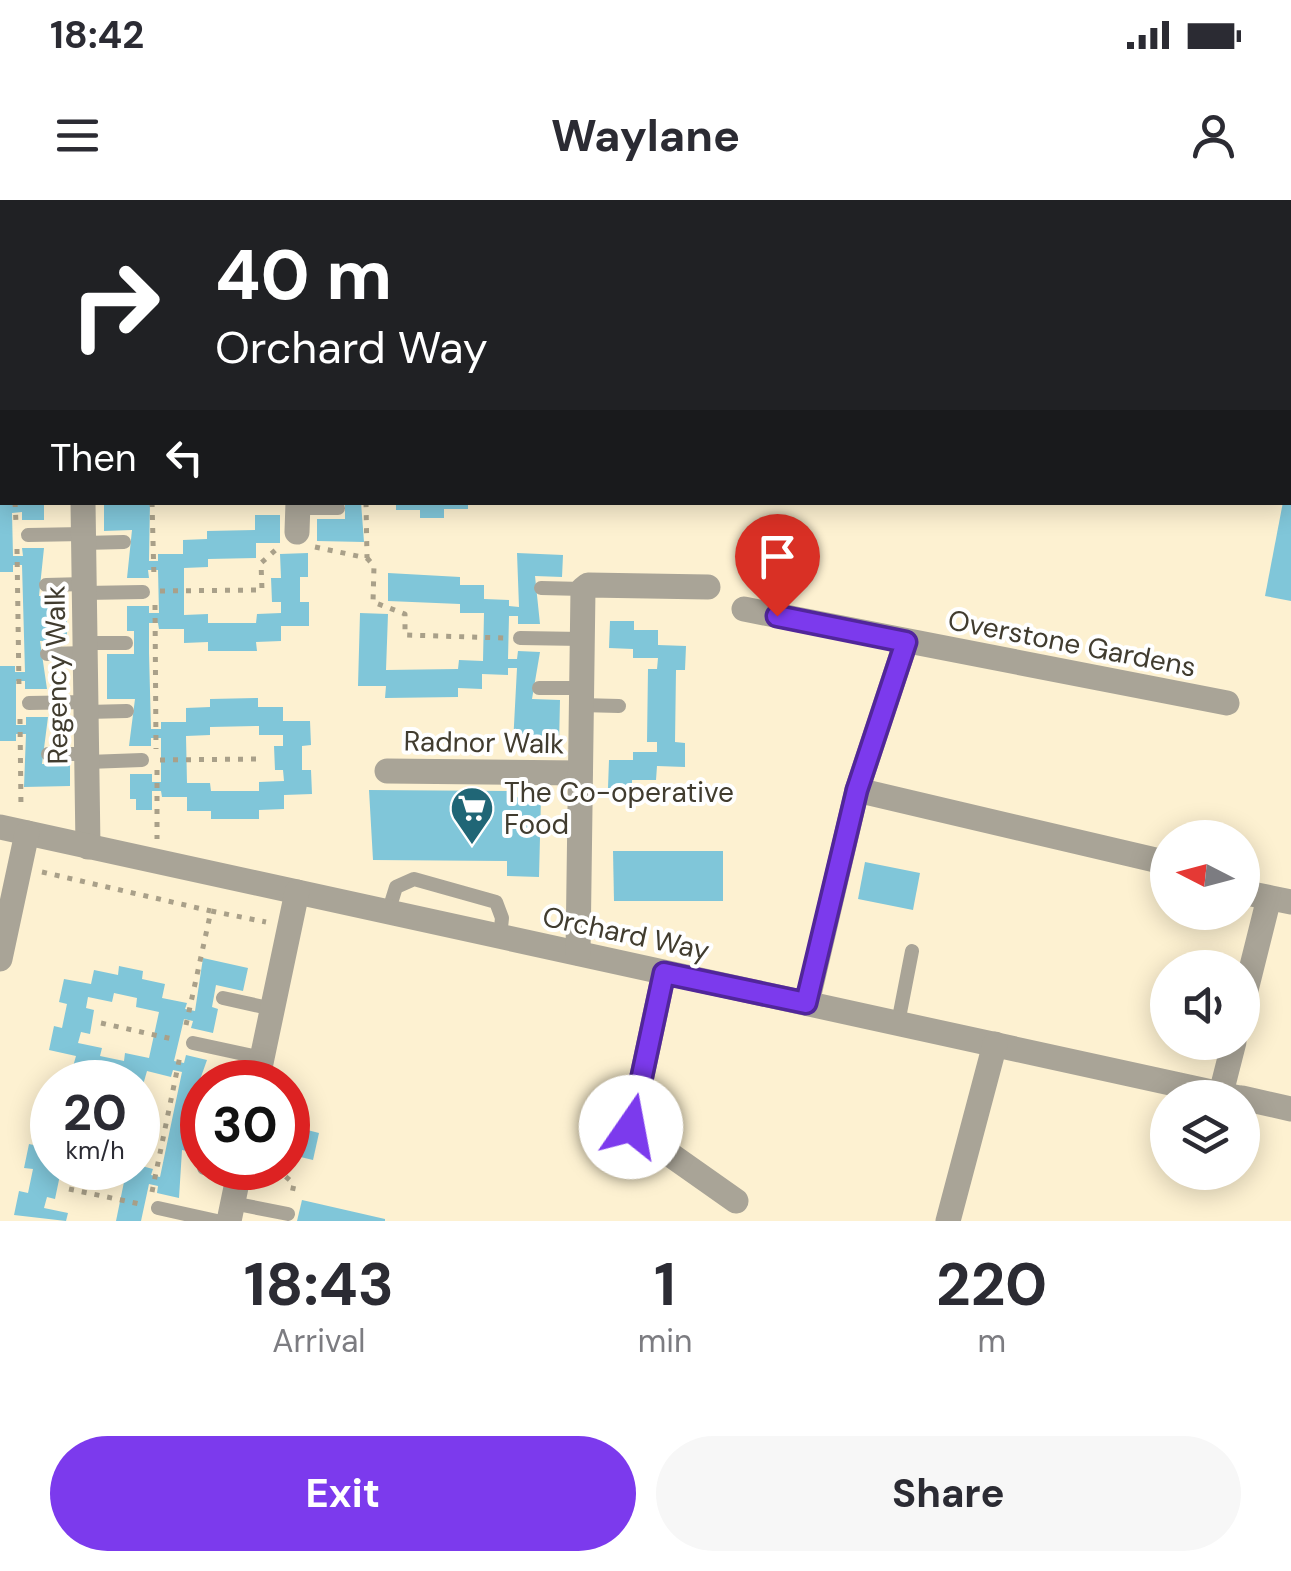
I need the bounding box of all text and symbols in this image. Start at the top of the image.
text: 18:42 [50,10,144,60]
text: Waylane [551,106,740,165]
icon: menu [50,108,105,163]
icon: person [1186,108,1241,163]
text: 40 m [215,230,392,321]
icon: right [50,240,180,370]
text: Orchard Way [215,318,488,377]
icon: left [157,430,212,485]
text: Then [50,433,137,483]
pin [735,514,820,617]
icon: arrive [750,529,805,584]
street label: Regency Walk [36,585,77,765]
street label: Overstone Gardens [945,601,1199,686]
street label: Radnor Walk [403,723,565,762]
place label: The Co-operative Food [504,774,734,843]
supermarket icon: The Co-operative Food [449,785,495,846]
north arrow [1150,820,1260,930]
map controls [1150,820,1260,1190]
street label: Orchard Way [539,898,713,969]
button: sound [1150,950,1260,1060]
speed limit sign: 30 [180,1060,310,1190]
position arrow [579,1075,683,1179]
text: 20 [63,1080,127,1146]
button: layers [1150,1080,1260,1190]
text: km/h [65,1134,125,1167]
text: 18:43 [244,1245,394,1324]
text: 1 [654,1245,676,1324]
text: 220 [936,1245,1047,1324]
text: Arrival [272,1320,365,1362]
text: min [638,1320,692,1362]
text: m [977,1320,1006,1362]
button: Exit [50,1436,636,1551]
button: Share [656,1436,1241,1551]

